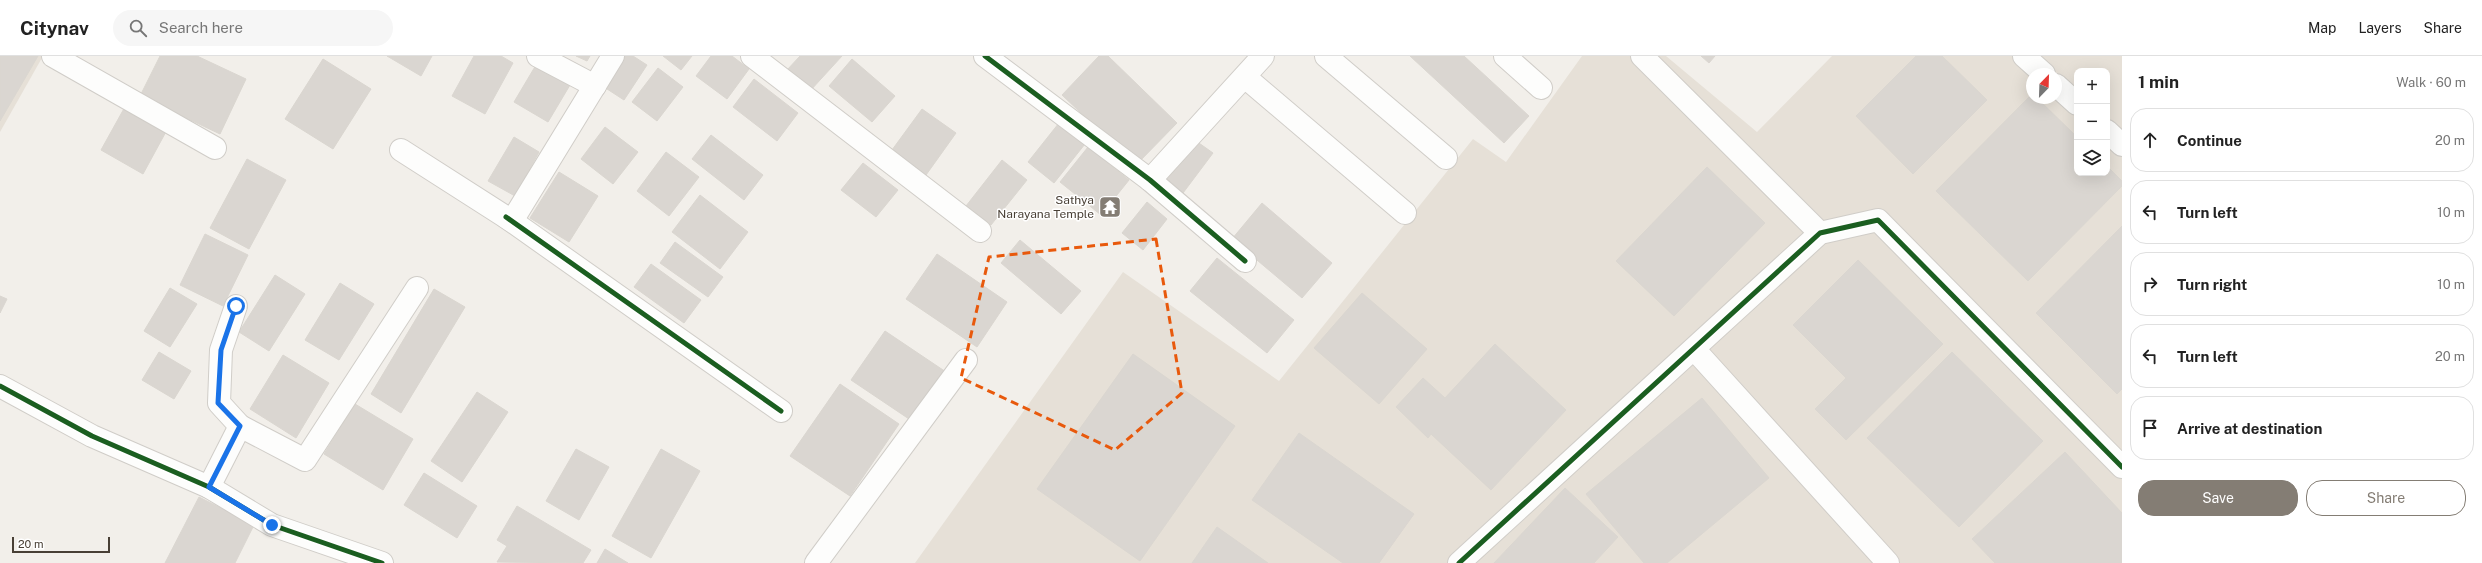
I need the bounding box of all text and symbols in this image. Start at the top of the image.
search box [113,10,393,46]
text: Citynav [20,17,89,39]
icon: search [127,17,149,39]
text: Search here [159,19,243,36]
text: Map [2308,20,2336,36]
text: Layers [2358,20,2402,36]
text: Share [2424,20,2462,36]
north arrow [2026,68,2062,104]
map controls [2074,68,2110,176]
button: + [2074,68,2110,104]
text: 1 min [2138,72,2179,92]
text: Walk · 60 m [2396,75,2466,90]
button: − [2074,104,2110,140]
icon: ahead [2139,129,2161,151]
text: Continue [2177,132,2242,149]
text: 20 m [2435,133,2465,148]
button: layers [2074,140,2110,176]
place label: Sathya Narayana Temple [997,193,1094,221]
temple icon: Sathya Narayana Temple [1097,194,1123,220]
icon: left [2139,201,2161,223]
text: Turn left [2177,204,2238,221]
text: 10 m [2437,205,2465,220]
icon: right [2139,273,2161,295]
text: Turn right [2177,276,2247,293]
text: 10 m [2437,277,2465,292]
route start [227,297,245,315]
icon: left [2139,345,2161,367]
text: Turn left [2177,348,2238,365]
text: 20 m [2435,349,2465,364]
icon: arrive [2139,417,2161,439]
text: Arrive at destination [2177,420,2322,437]
button: Save [2138,480,2298,516]
button: Share [2306,480,2466,516]
route end [263,516,281,534]
scale bar [12,535,110,554]
text: 20 m [18,538,43,550]

